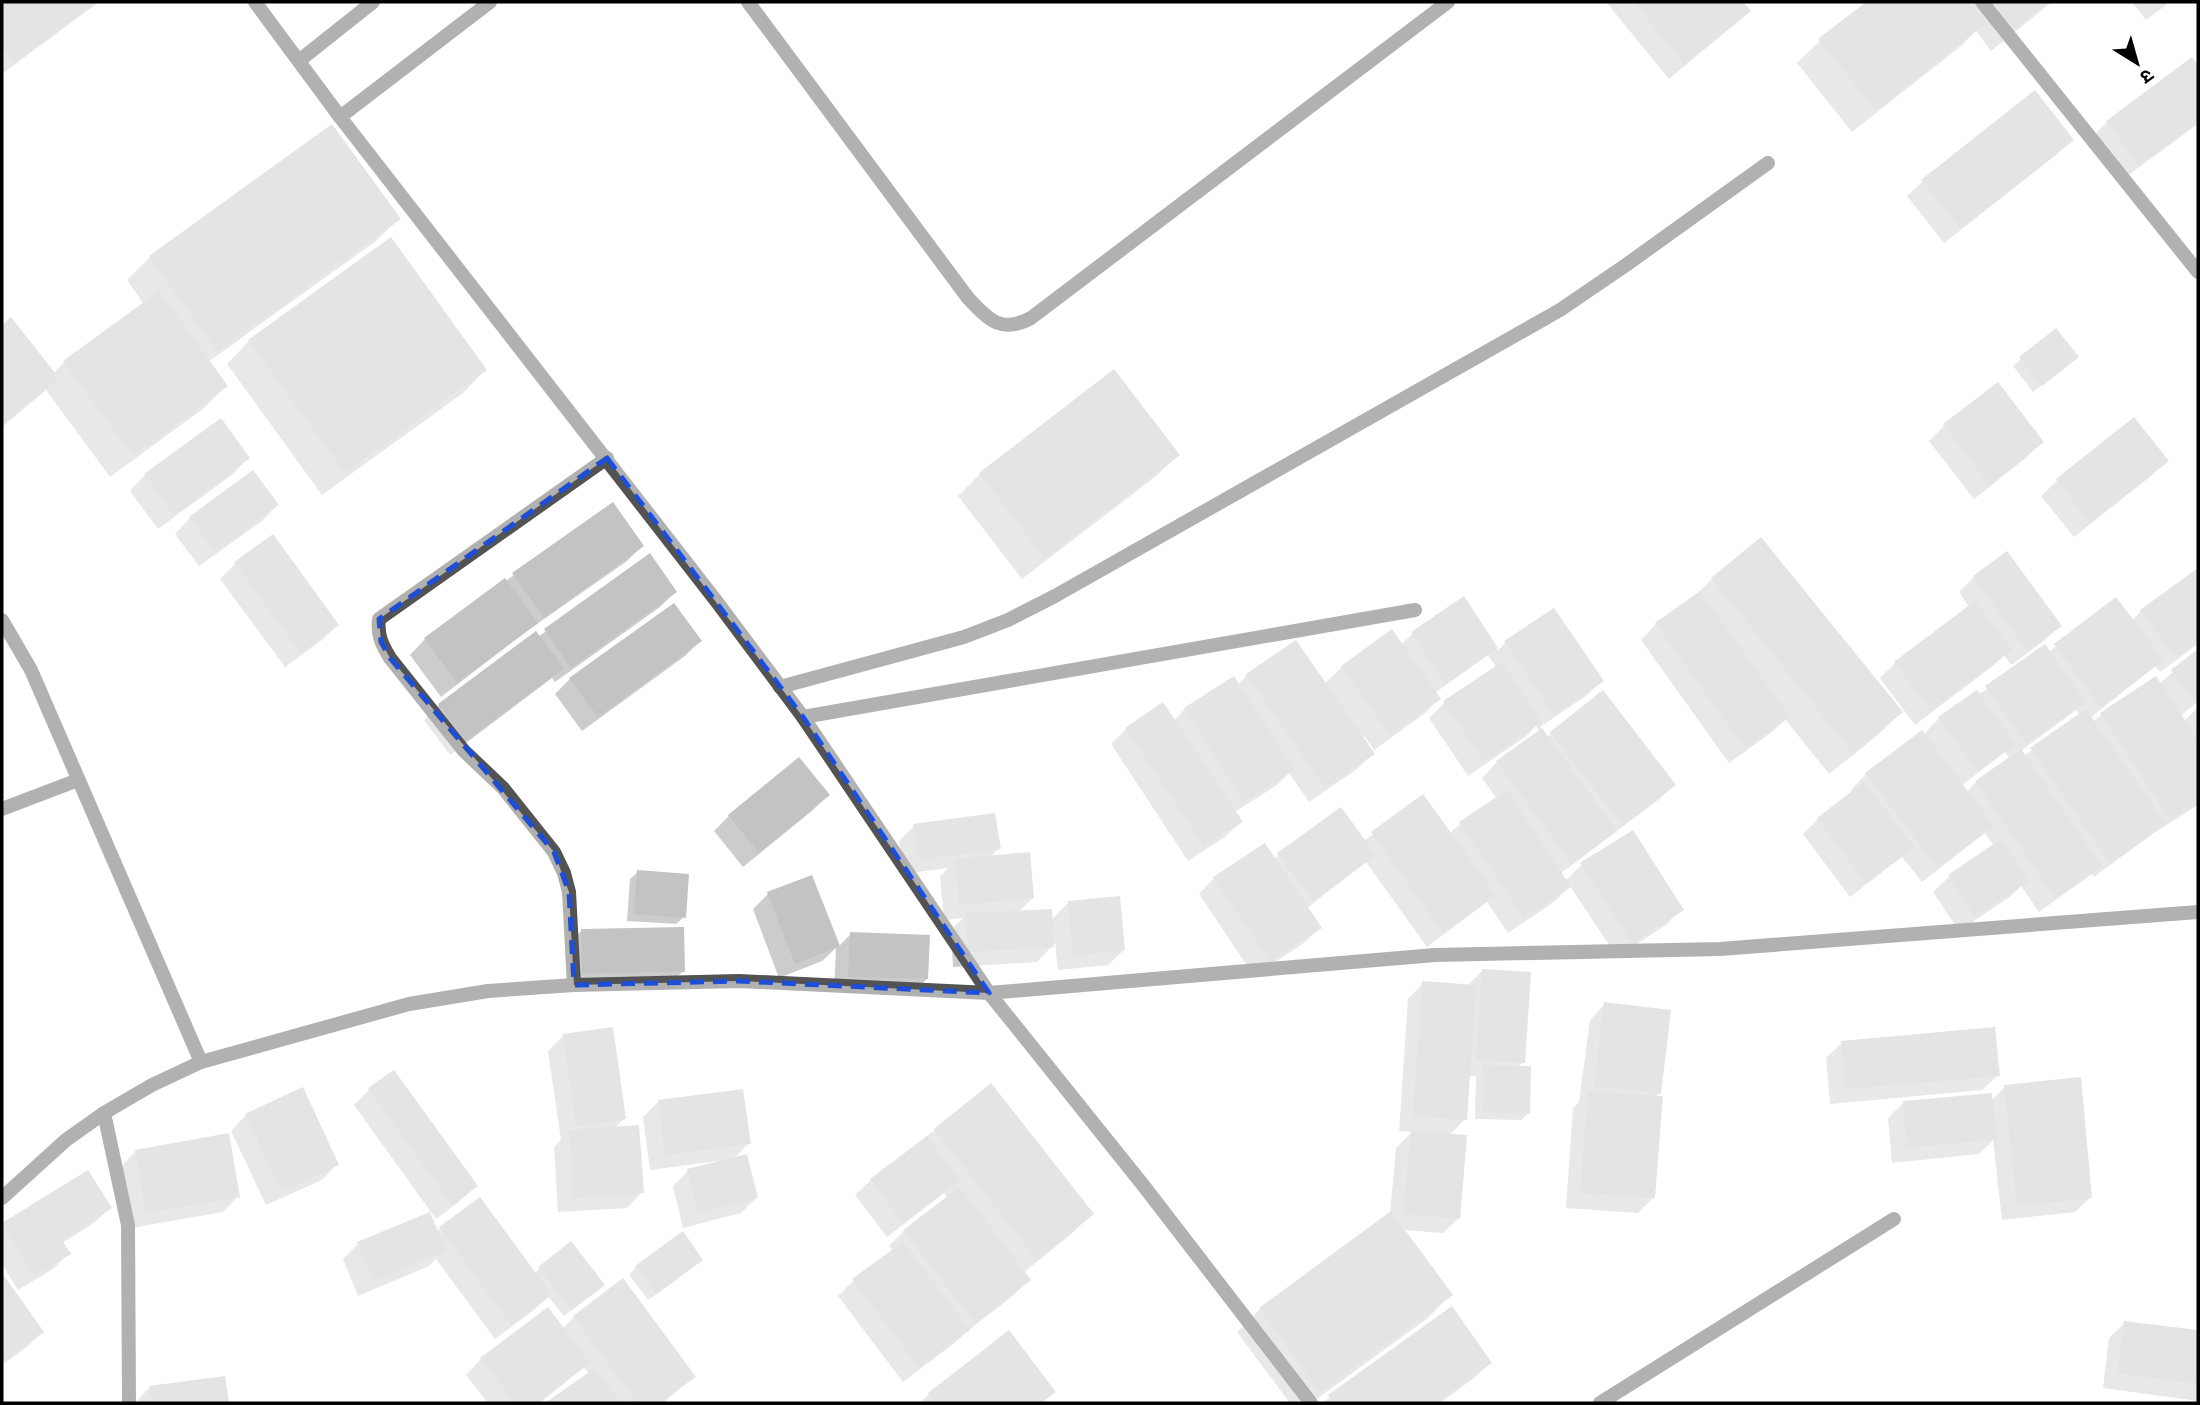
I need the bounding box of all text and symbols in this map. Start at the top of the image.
north arrow [2102,28,2172,98]
text: उ [2135,64,2158,89]

